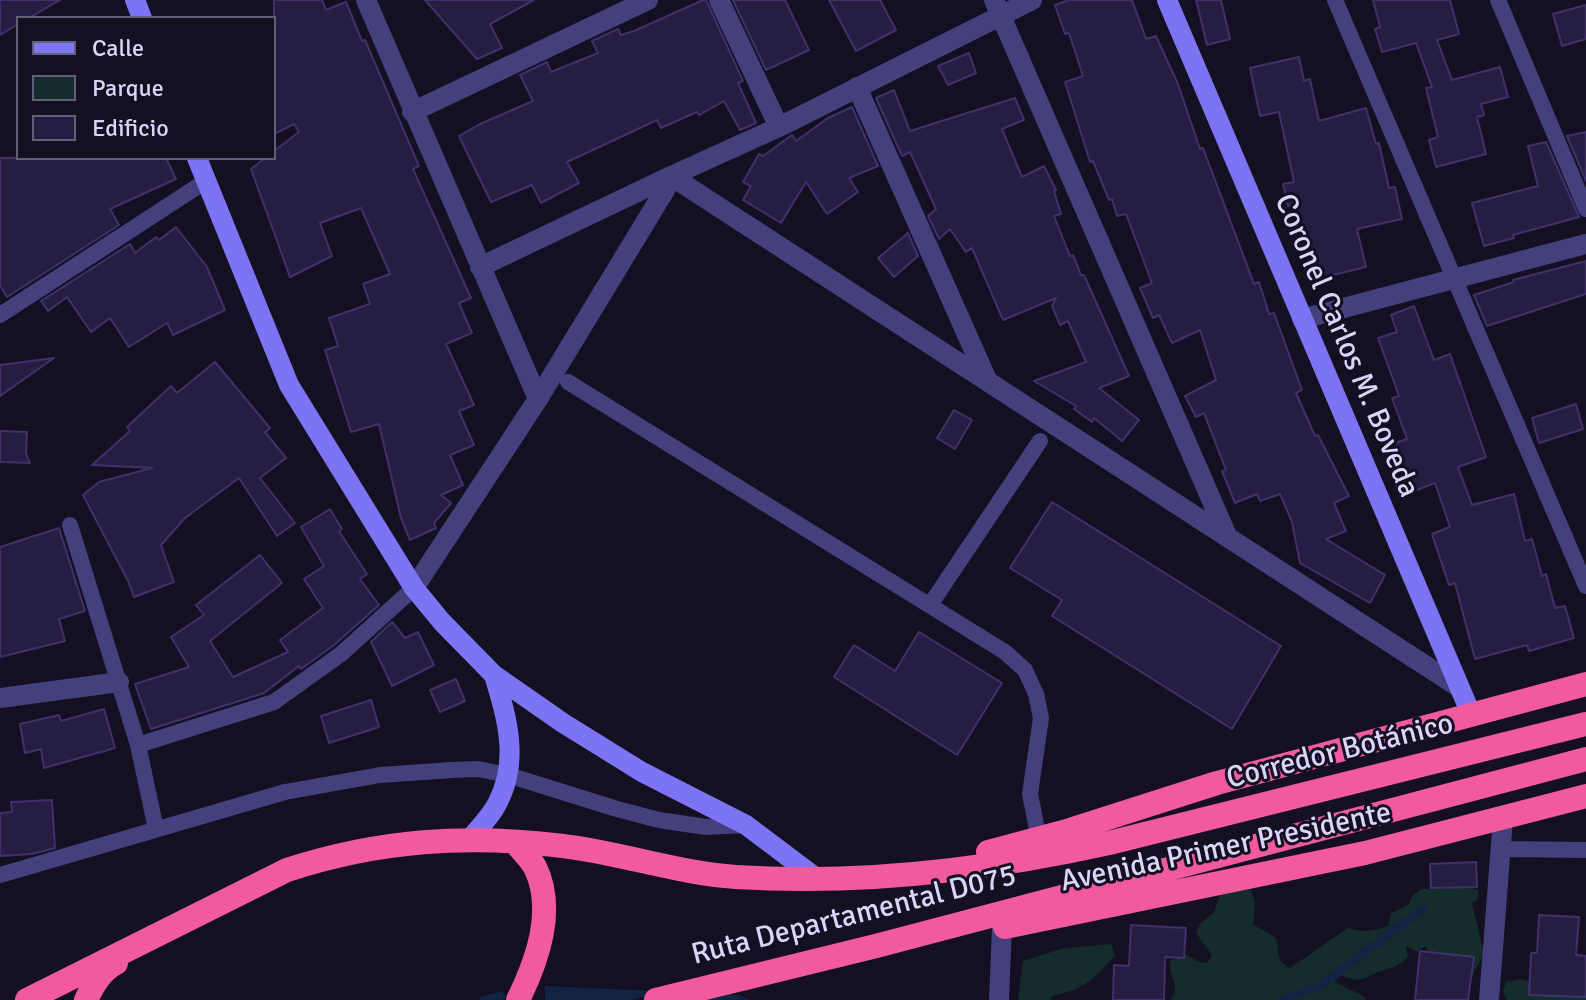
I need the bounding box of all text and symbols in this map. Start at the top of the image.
legend [16,16,276,160]
text: Calle [92,33,144,63]
text: Parque [92,73,164,103]
text: Edificio [92,113,169,143]
street label: Coronel Carlos M. Boveda [1266,189,1426,503]
street label: Corredor Botánico [1223,706,1457,798]
street label: Avenida Primer Presidente [1057,795,1395,901]
street label: Ruta Departamental D075 [688,858,1020,974]

